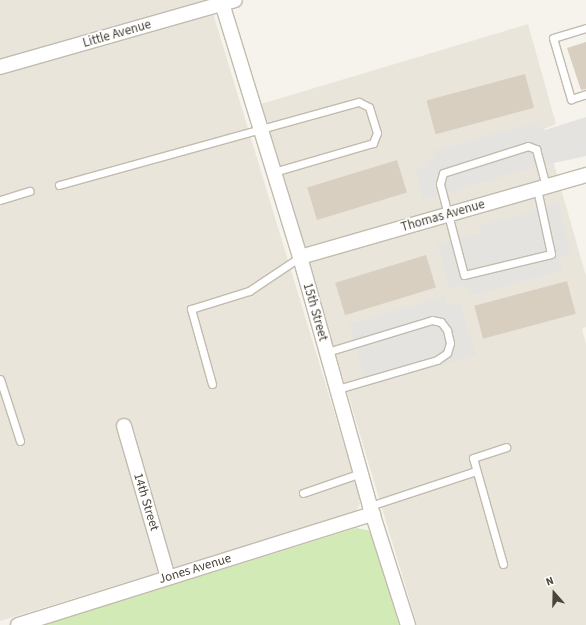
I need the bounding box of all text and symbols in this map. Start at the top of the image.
street label: Little Avenue [81,17,153,51]
street label: Thomas Avenue [399,197,487,235]
street label: 15th Street [299,281,331,343]
street label: 14th Street [130,471,162,533]
street label: Jones Avenue [157,551,233,587]
north arrow [534,573,574,613]
text: N [544,573,556,590]

